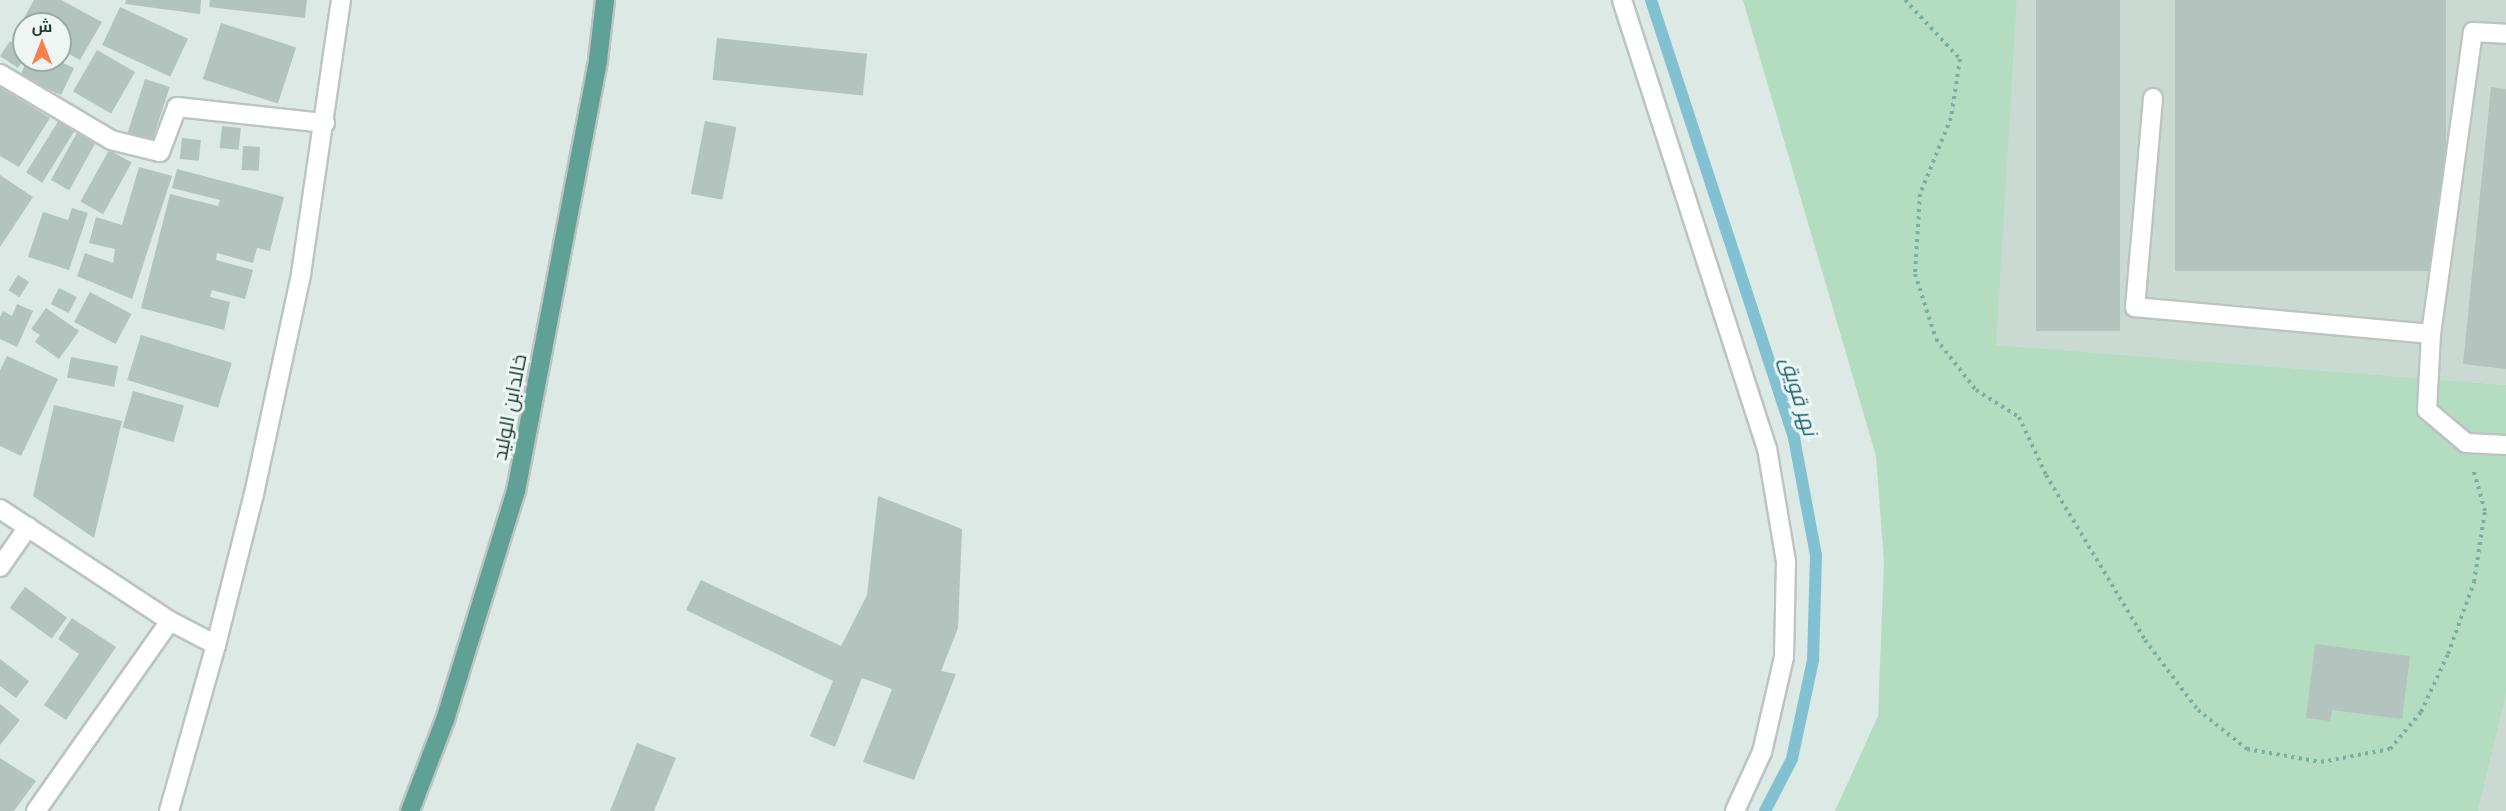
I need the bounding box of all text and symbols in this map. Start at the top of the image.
north arrow [12,12,72,72]
text: ش [32,15,52,37]
street label: خالدابن الوليد [487,352,531,462]
water label: نهر قويق [1776,354,1824,438]

